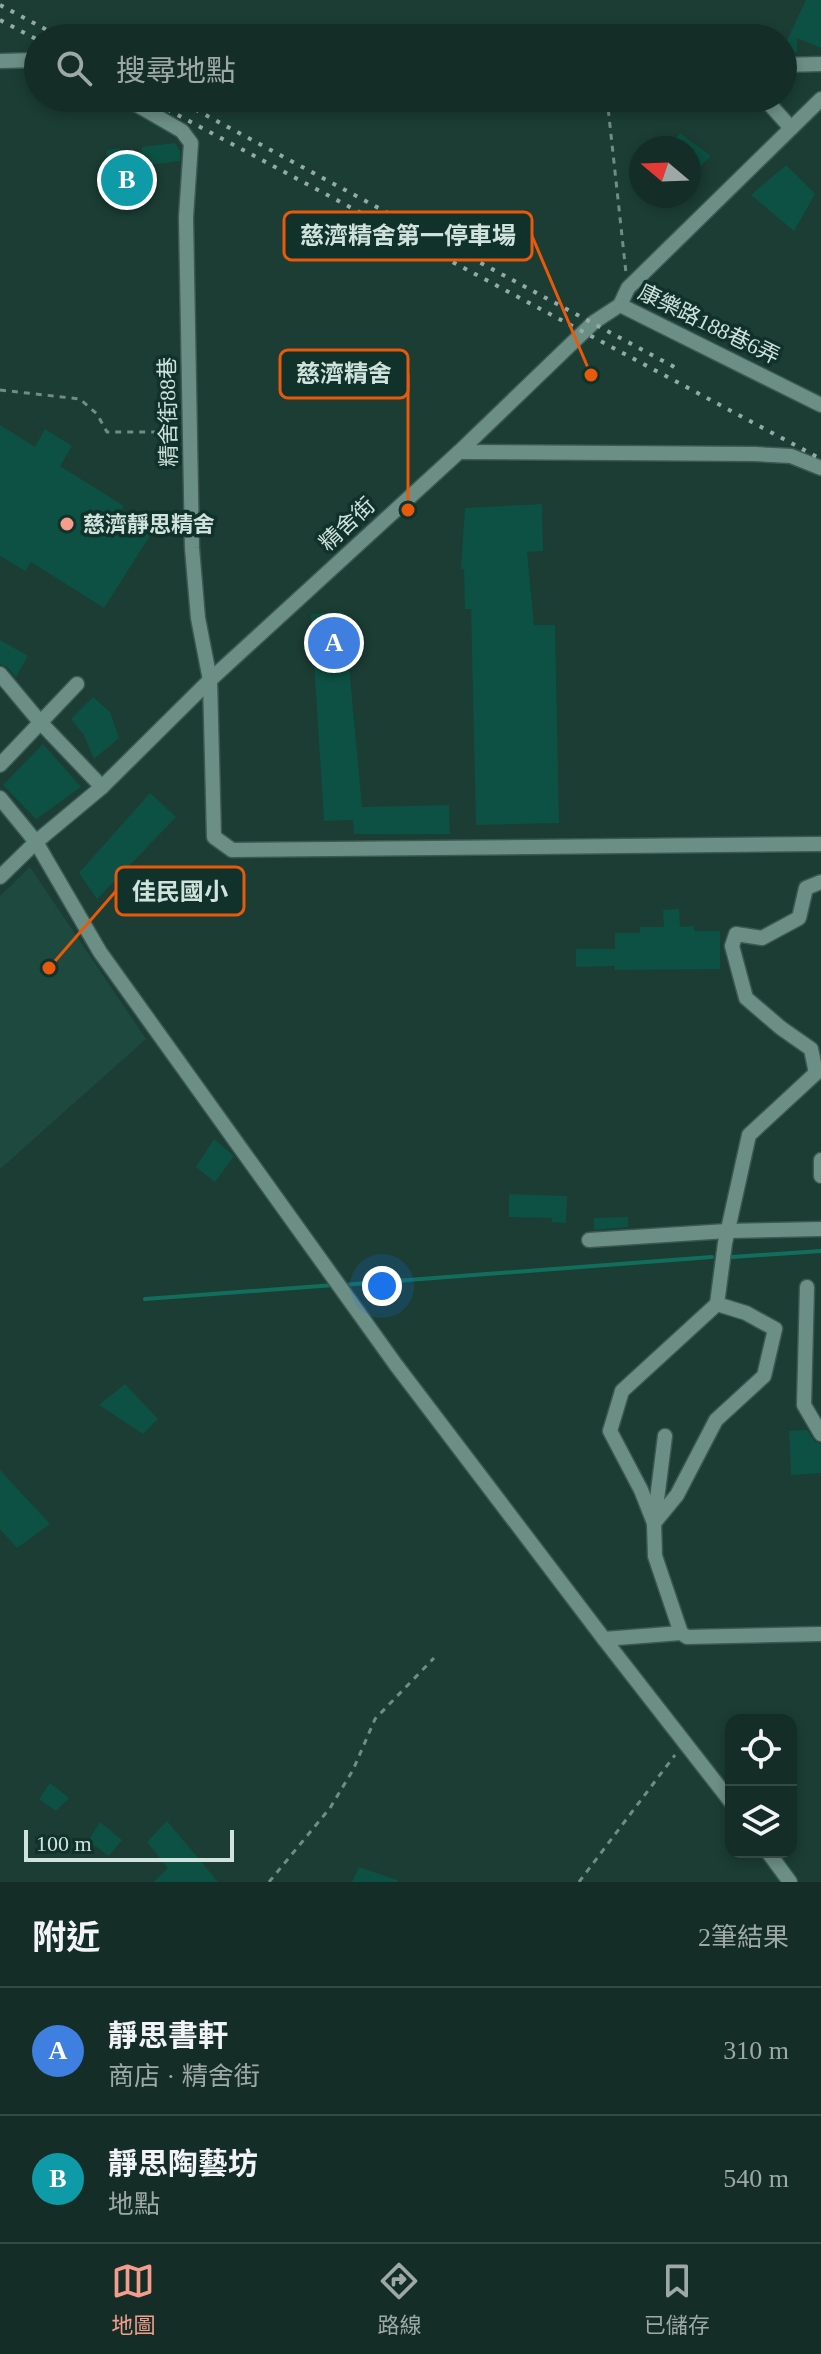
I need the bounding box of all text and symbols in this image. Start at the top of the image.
search box [24,24,797,112]
icon: search [52,46,96,90]
text: 搜尋地點 [116,54,236,87]
north arrow [629,136,701,208]
pin: B [101,150,153,210]
callout: 慈濟精舍第一停車場 [284,212,532,260]
text: 慈濟精舍第一停車場 [300,223,516,249]
street label: 康樂路188巷6弄 [634,279,784,369]
callout: 慈濟精舍 [280,350,408,398]
street label: 精舍街88巷 [155,357,181,467]
text: 慈濟精舍 [296,361,392,387]
street label: 精舍街 [314,492,380,556]
place label: 慈濟靜思精舍 [83,512,215,537]
marker: 慈濟靜思精舍 [58,515,76,533]
pin: A [308,613,360,673]
callout: 佳民國小 [116,867,244,915]
text: 佳民國小 [132,879,228,905]
your location [362,1266,402,1306]
map controls [725,1714,797,1858]
button: locate [725,1714,797,1786]
button: layers [725,1786,797,1858]
scale bar [24,1826,234,1862]
text: 100 m [36,1831,92,1856]
text: 附近 [32,1919,100,1956]
text: 2筆結果 [698,1923,789,1952]
text: 靜思書軒 [108,2019,228,2052]
text: A [49,2036,67,2065]
text: 310 m [723,2036,789,2065]
text: 商店 · 精舍街 [108,2062,260,2091]
text: 靜思陶藝坊 [108,2147,258,2180]
text: B [49,2164,67,2193]
text: 540 m [723,2164,789,2193]
text: 地點 [108,2190,160,2219]
tab: 地圖 [111,2259,155,2339]
tab: 路線 [377,2259,422,2339]
tab: 已儲存 [644,2259,710,2339]

